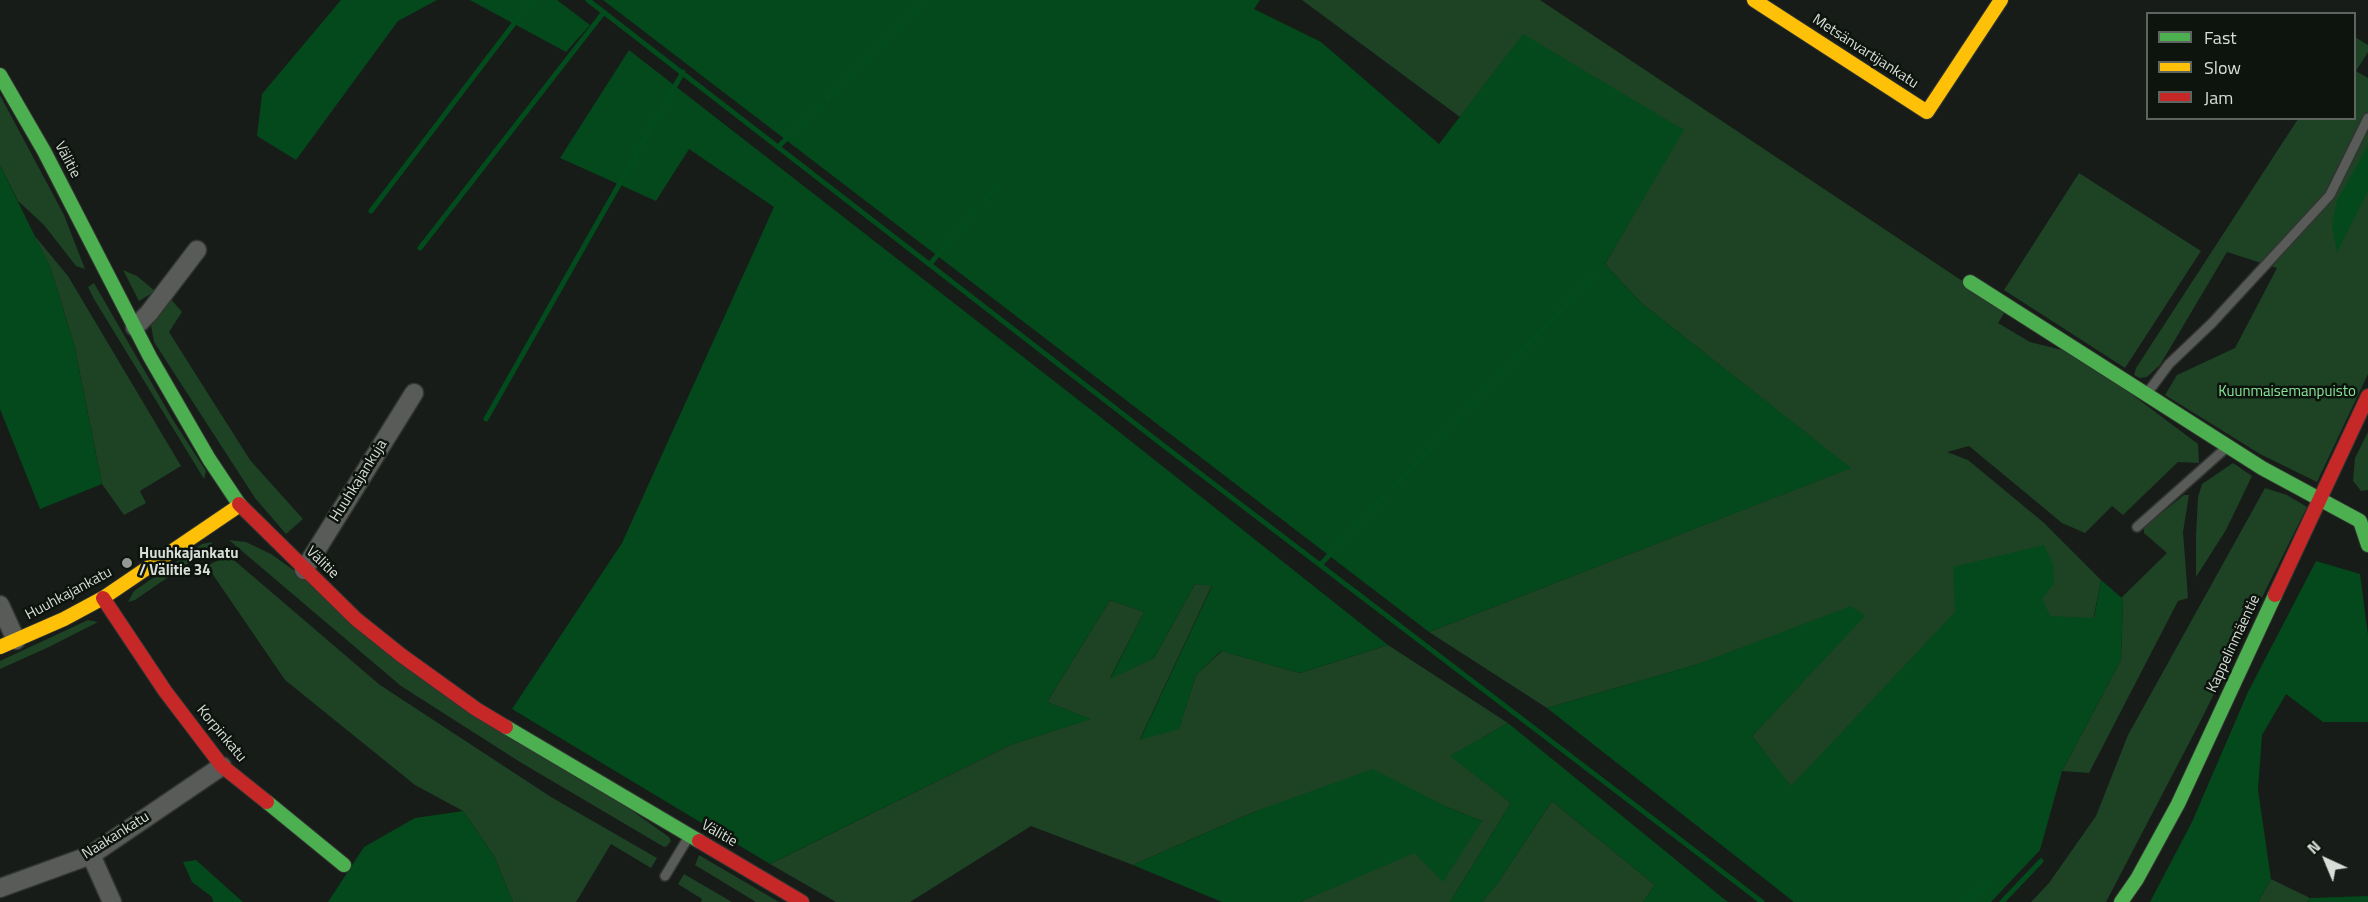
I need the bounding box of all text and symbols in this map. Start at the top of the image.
street label: Metsänvartijankatu [1809,11,1921,93]
legend [2146,12,2356,120]
text: Fast [2204,24,2237,51]
text: Slow [2204,54,2241,81]
text: Jam [2204,84,2233,111]
street label: Välitie [50,139,84,181]
park label: Kuunmaisemanpuisto [2218,383,2356,401]
street label: Huuhkajankuja [327,437,391,525]
street label: Välitie [302,543,342,583]
place label: Huuhkajankatu / Välitie 34 [139,545,238,580]
marker: Huuhkajankatu / Välitie 34 [120,556,134,570]
street label: Huuhkajankatu [23,564,115,624]
street label: Kappelinmäentie [2203,592,2265,696]
street label: Korpinkatu [192,702,250,766]
street label: Naakankatu [79,808,153,864]
street label: Välitie [698,817,740,851]
north arrow [2296,830,2356,890]
text: N [2301,835,2326,860]

